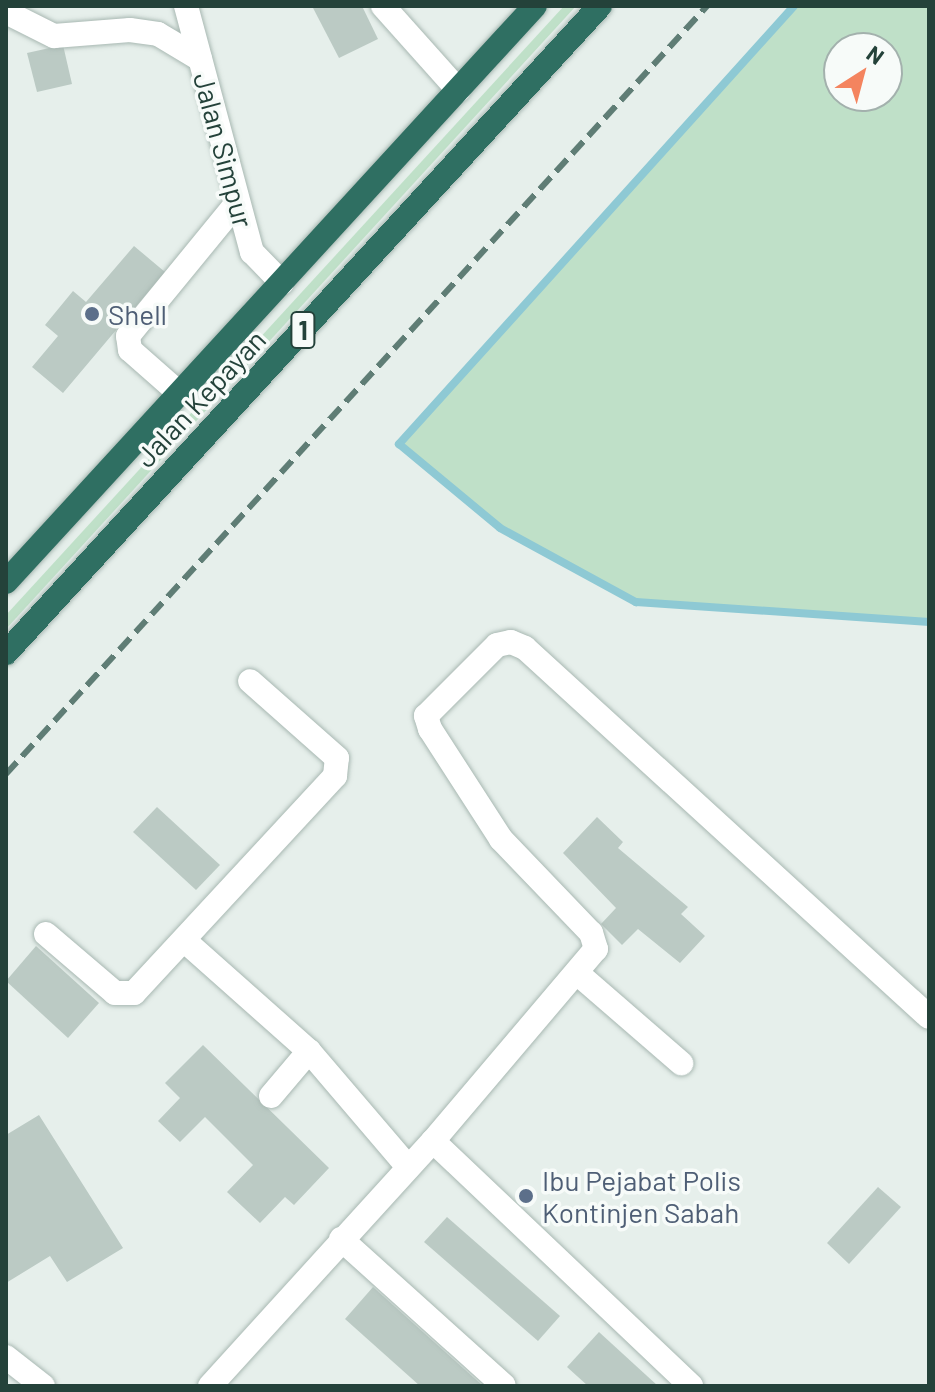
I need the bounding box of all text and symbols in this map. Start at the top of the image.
north arrow [823,32,903,112]
text: N [862,39,889,69]
street label: Jalan Simpur [187,69,261,231]
place label: Shell [108,297,167,331]
marker: Shell [83,305,101,323]
road number: 1 [289,308,317,352]
street label: Jalan Kepayan [128,323,272,473]
place label: Ibu Pejabat Polis Kontinjen Sabah [542,1163,741,1229]
marker: Ibu Pejabat Polis Kontinjen Sabah [517,1187,535,1205]

